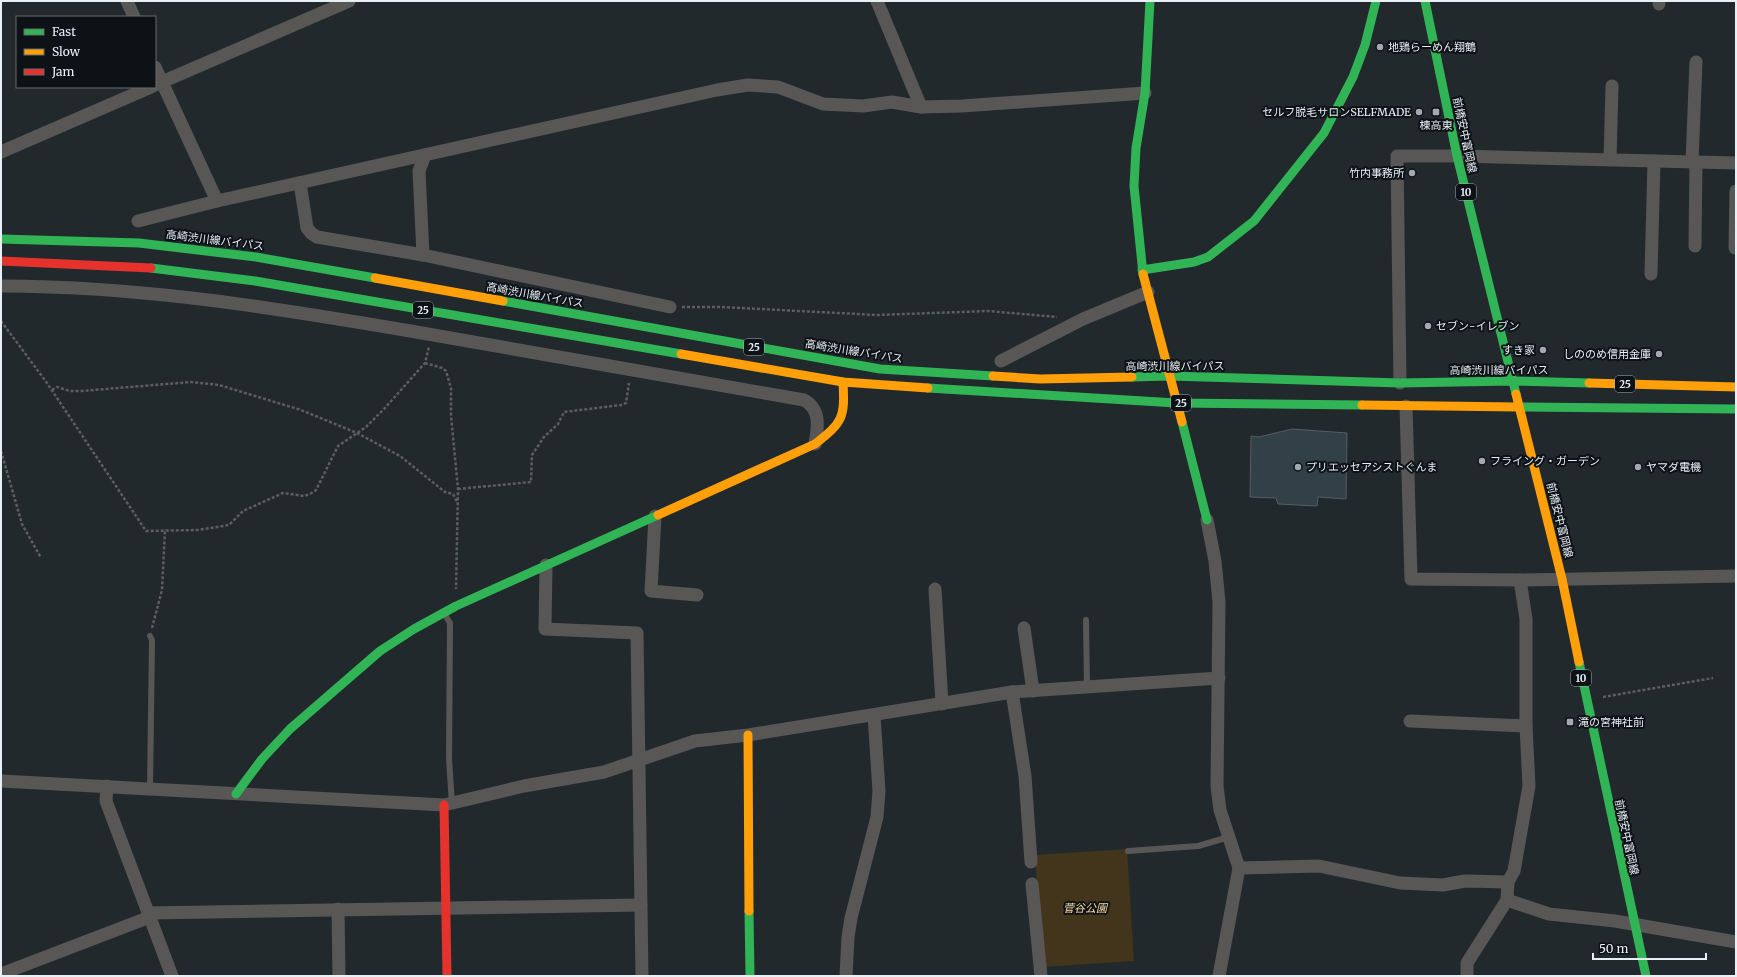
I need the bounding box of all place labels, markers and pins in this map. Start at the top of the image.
place label: 地鶏らーめん翔鶴 [1388,40,1476,54]
marker: 地鶏らーめん翔鶴 [1375,42,1385,52]
place label: セルフ脱毛サロンSELFMADE [1262,105,1411,119]
marker: セルフ脱毛サロンSELFMADE [1414,107,1424,117]
marker: 棟高東 [1431,107,1441,117]
place label: 棟高東 [1420,118,1453,132]
place label: 竹内事務所 [1349,166,1405,180]
marker: 竹内事務所 [1407,168,1417,178]
place label: セブン-イレブン [1436,319,1519,333]
marker: セブン-イレブン [1423,321,1433,331]
place label: すき家 [1502,343,1535,357]
marker: すき家 [1538,345,1548,355]
place label: しののめ信用金庫 [1563,347,1651,361]
marker: しののめ信用金庫 [1654,349,1664,359]
place label: フライング・ガーデン [1490,454,1600,468]
marker: フライング・ガーデン [1477,456,1487,466]
place label: プリエッセアシストぐんま [1306,460,1438,474]
place label: ヤマダ電機 [1646,460,1701,474]
marker: プリエッセアシストぐんま [1293,462,1303,472]
marker: ヤマダ電機 [1633,462,1643,472]
place label: 滝の宮神社前 [1578,715,1644,729]
marker: 滝の宮神社前 [1565,717,1575,727]

